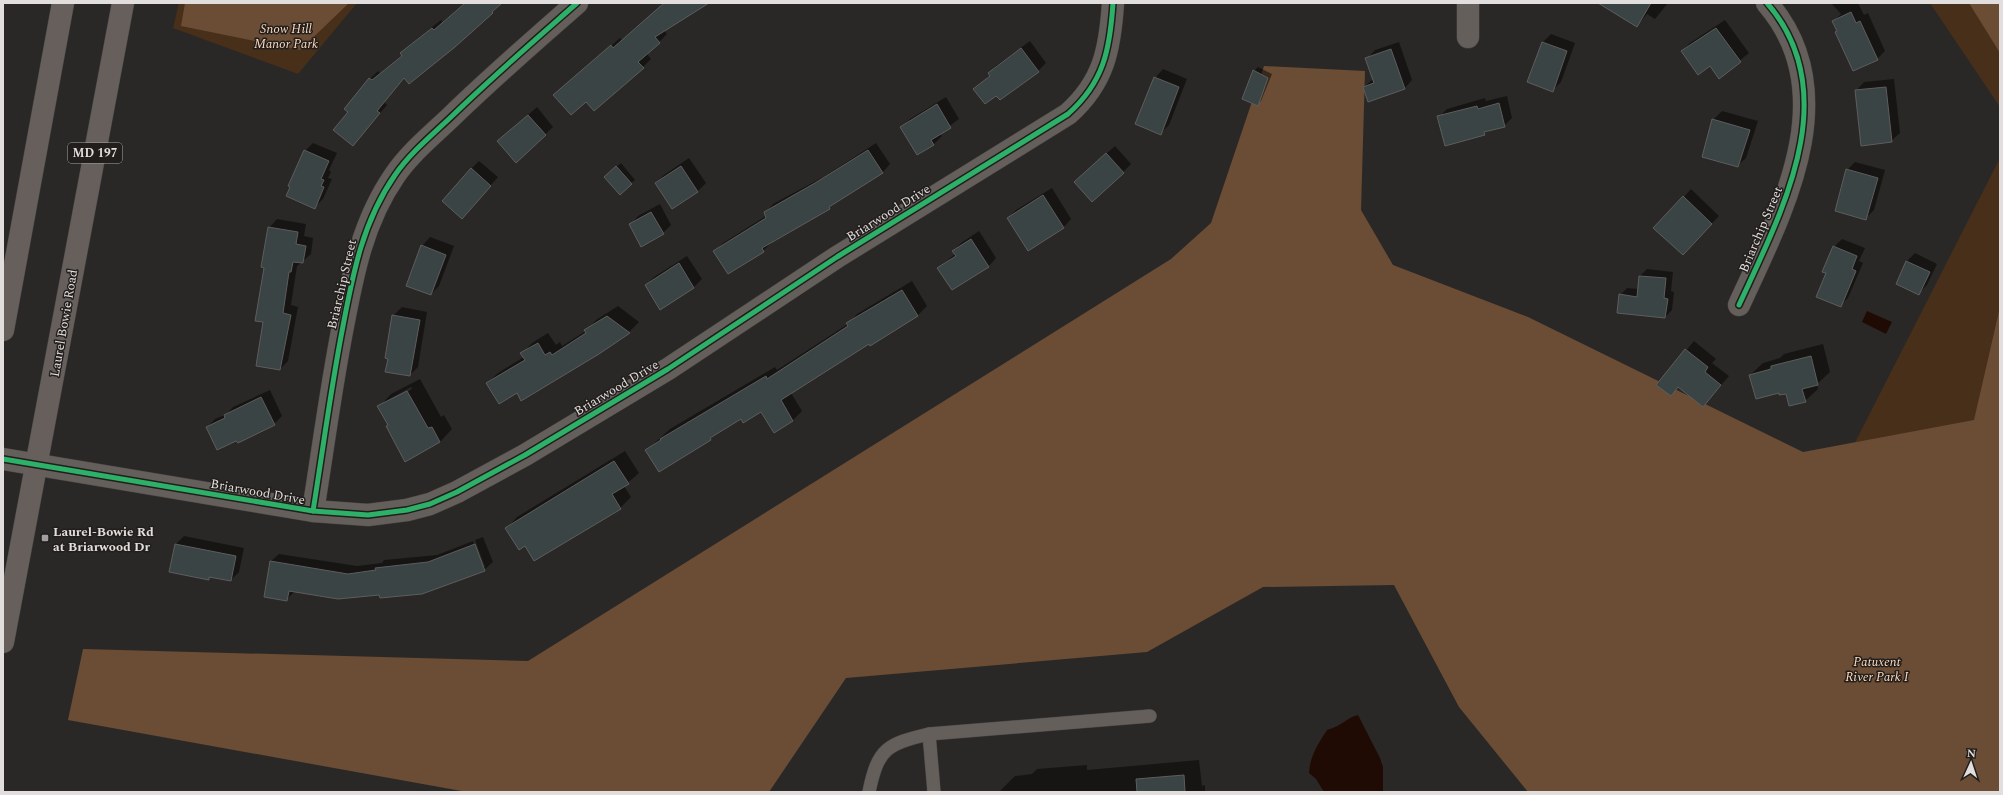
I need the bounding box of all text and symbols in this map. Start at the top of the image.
park label: Snow Hill Manor Park [254,19,318,54]
road number: MD 197 [68,143,122,163]
street label: Briarwood Drive [843,179,934,247]
street label: Briarchip Street [1734,183,1788,276]
street label: Briarchip Street [322,237,362,331]
street label: Laurel Bowie Road [45,268,83,378]
street label: Briarwood Drive [570,355,663,421]
street label: Briarwood Drive [209,474,307,510]
place label: Laurel-Bowie Rd at Briarwood Dr [53,522,154,557]
marker: Laurel-Bowie Rd at Briarwood Dr [40,533,50,543]
park label: Patuxent River Park I [1845,652,1909,687]
north arrow [1951,743,1991,783]
text: N [1967,745,1976,762]

